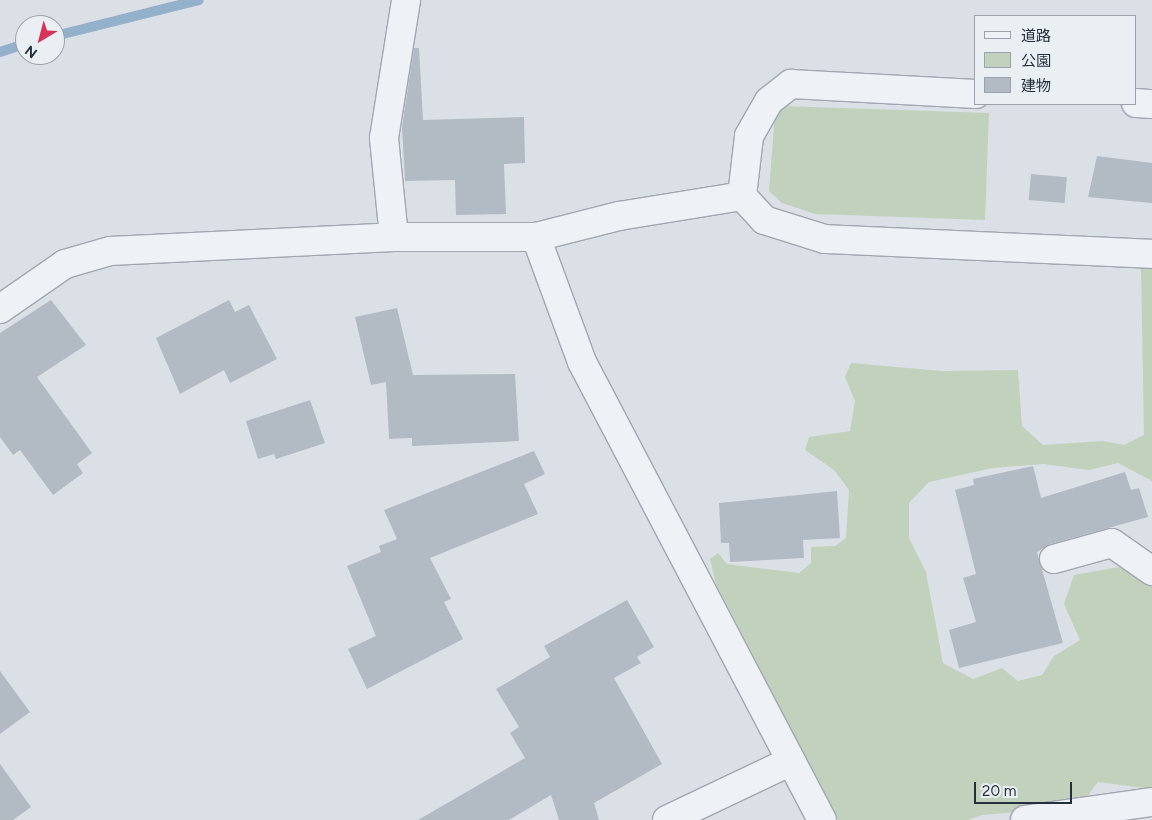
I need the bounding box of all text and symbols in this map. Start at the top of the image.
north arrow [15,15,65,65]
legend [974,15,1137,105]
text: 道路 [1021,27,1051,45]
text: N [22,42,41,62]
text: 公園 [1021,52,1051,70]
text: 建物 [1021,77,1051,95]
scale bar [977,772,1074,804]
text: 20 m [982,782,1016,800]

